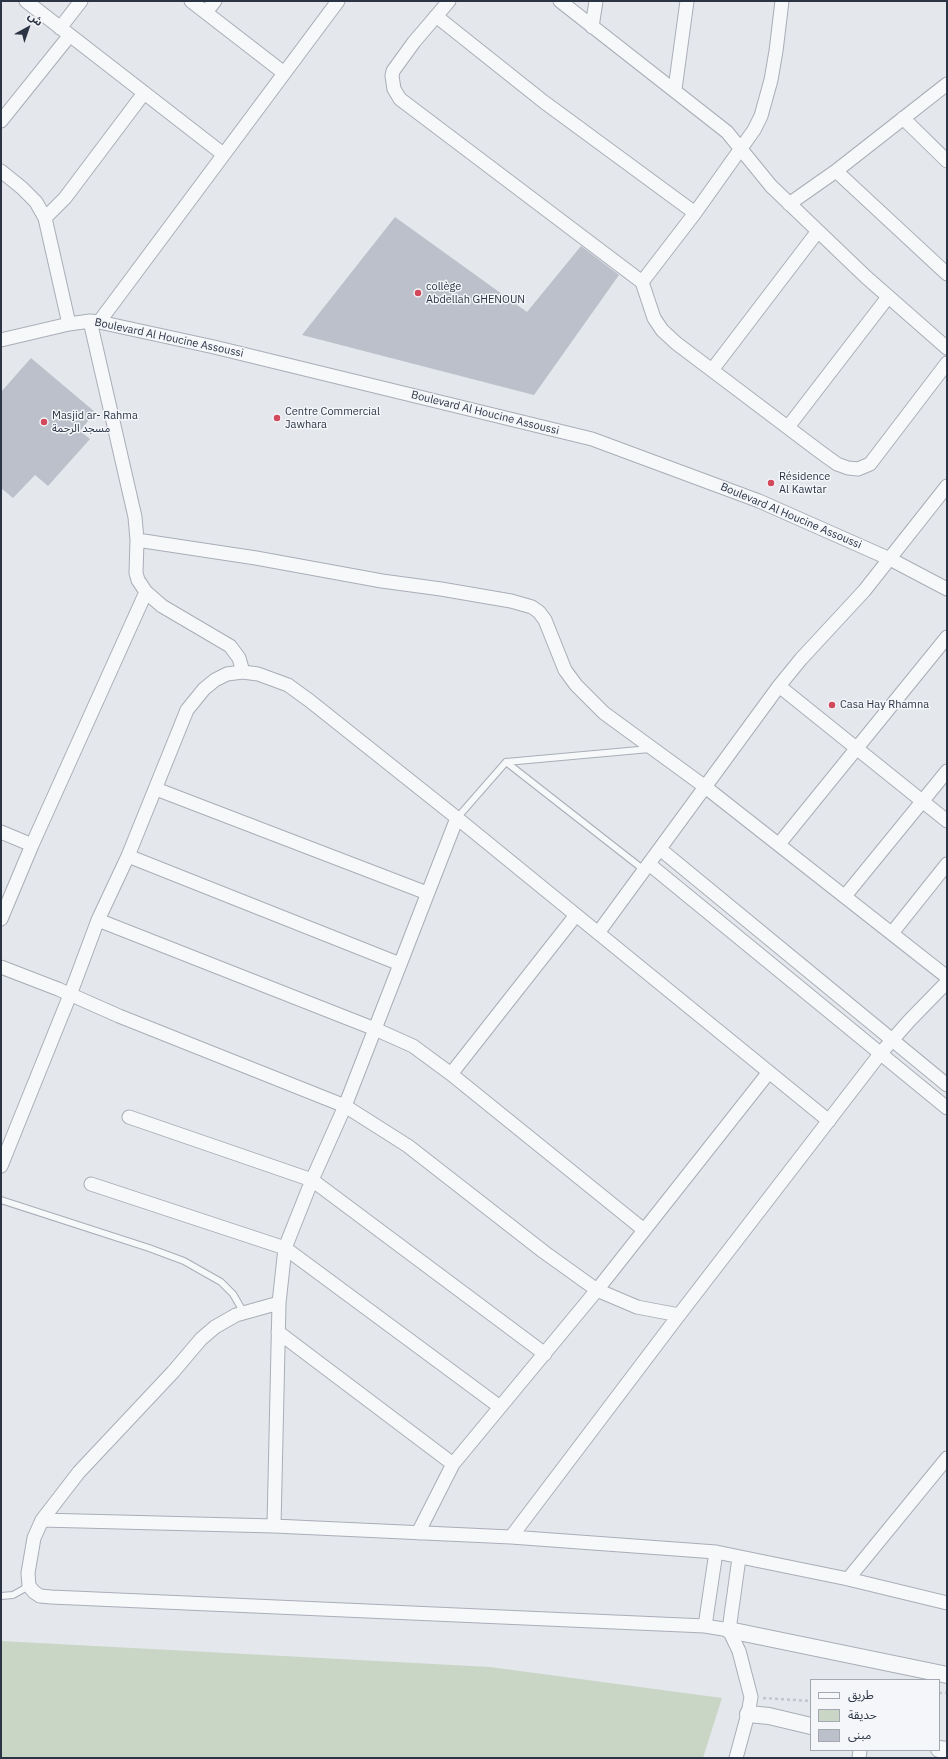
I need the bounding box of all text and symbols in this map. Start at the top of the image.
north arrow [8,8,48,48]
text: ش [25,9,46,29]
place label: collège Abdellah GHENOUN [426,280,525,306]
marker: collège Abdellah GHENOUN [413,288,423,298]
street label: Boulevard Al Houcine Assoussi [93,316,245,360]
street label: Boulevard Al Houcine Assoussi [410,388,560,438]
place label: Centre Commercial Jawhara [285,405,380,431]
place label: Masjid ar- Rahma مسجد الرحمة [52,409,138,435]
marker: Centre Commercial Jawhara [272,413,282,423]
marker: Masjid ar- Rahma مسجد الرحمة [39,417,49,427]
place label: Résidence Al Kawtar [779,470,830,496]
marker: Résidence Al Kawtar [766,478,776,488]
street label: Boulevard Al Houcine Assoussi [718,480,864,552]
place label: Casa Hay Rhamna [840,698,929,712]
marker: Casa Hay Rhamna [827,700,837,710]
legend [810,1679,940,1751]
text: طريق [848,1687,874,1702]
text: حديقة [848,1707,877,1722]
text: مبنى [848,1727,871,1742]

